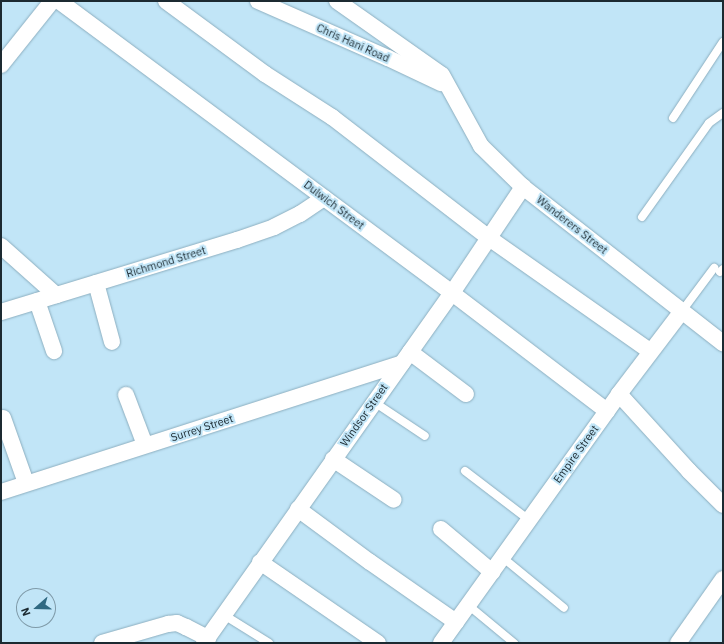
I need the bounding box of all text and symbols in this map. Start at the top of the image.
street label: Chris Hani Road [315,21,391,65]
street label: Dulwich Street [301,178,367,232]
street label: Wanderers Street [534,193,610,257]
street label: Richmond Street [125,244,207,280]
street label: Windsor Street [338,381,390,449]
street label: Surrey Street [169,412,235,444]
street label: Empire Street [551,423,601,485]
north arrow [16,588,56,628]
text: N [18,606,34,618]

